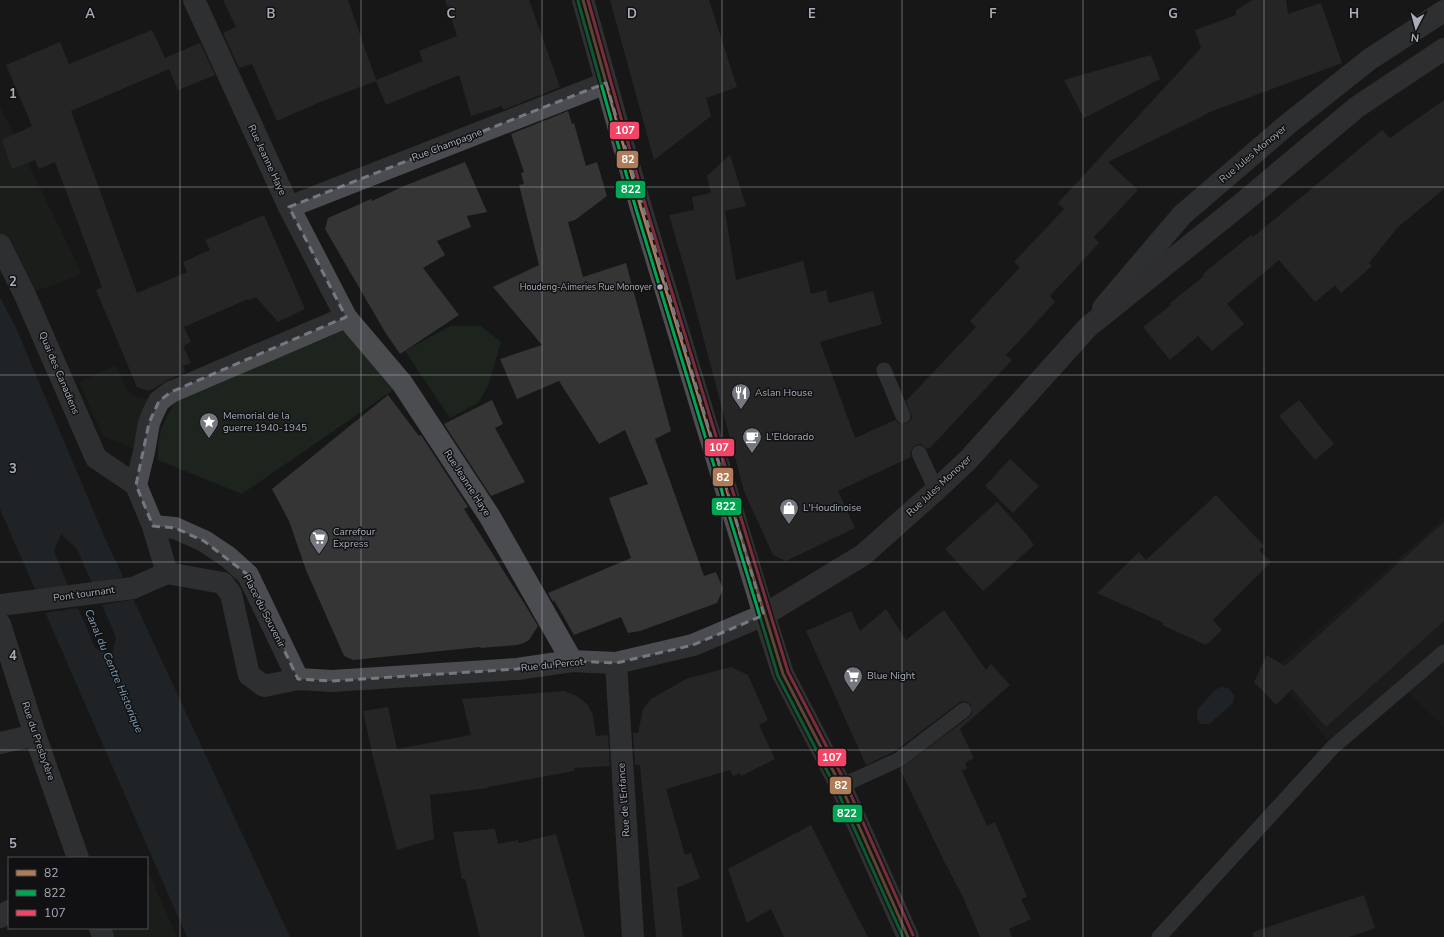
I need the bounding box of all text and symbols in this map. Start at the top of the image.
text: A [85,5,95,23]
text: B [267,5,276,23]
text: C [447,5,456,23]
text: D [627,5,637,23]
text: E [808,5,816,23]
text: F [989,5,997,23]
text: G [1168,5,1178,23]
text: H [1349,5,1359,23]
north arrow [1396,8,1436,48]
text: N [1410,30,1420,45]
text: 1 [9,85,17,103]
line badge: 107 [609,121,640,140]
street label: Rue Jules Monoyer [1216,121,1290,186]
street label: Rue Jeanne Haye [244,122,290,198]
text: 107 [615,123,635,138]
street label: Rue Champagne [410,125,484,165]
line badge: 82 [616,150,639,169]
text: 82 [621,152,635,167]
line badge: 822 [615,180,646,199]
text: 822 [621,182,641,197]
text: 2 [9,273,17,291]
place label: Houdeng-Aimeries Rue Monoyer [520,281,653,293]
marker: Houdeng-Aimeries Rue Monoyer [655,282,665,292]
street label: Quai des Canadiens [35,329,83,417]
restaurant icon: Aslan House [730,382,752,410]
place label: Aslan House [755,386,812,400]
place label: Memorial de la guerre 1940-1945 [223,409,307,435]
place icon: Memorial de la guerre 1940-1945 [198,411,220,439]
cafe icon: L'Eldorado [741,426,763,454]
place label: L'Eldorado [766,430,814,444]
line badge: 107 [704,438,735,457]
text: 107 [709,440,729,455]
street label: Rue Jeanne Haye [440,447,494,519]
street label: Rue Jules Monoyer [904,452,975,520]
text: 3 [9,460,17,478]
line badge: 82 [712,467,734,487]
text: 82 [716,470,730,485]
line badge: 822 [711,497,742,516]
shop icon: L'Houdinoise [778,497,800,525]
text: 822 [716,499,736,514]
place label: L'Houdinoise [803,501,861,515]
place label: Carrefour Express [333,525,376,551]
supermarket icon: Carrefour Express [308,527,330,555]
street label: Place du Souvenir [240,572,289,650]
street label: Pont tournant [52,583,116,605]
water label: Canal du Centre Historique [81,607,147,735]
text: 4 [9,647,17,665]
street label: Rue du Percot [520,655,584,675]
supermarket icon: Blue Night [842,665,864,693]
place label: Blue Night [867,669,915,683]
street label: Rue du Presbytère [18,700,58,782]
line badge: 107 [817,748,847,767]
text: 107 [822,750,842,765]
street label: Rue de l'Enfance [614,762,634,838]
line badge: 82 [829,776,852,795]
text: 82 [834,778,848,793]
line badge: 822 [832,804,863,823]
text: 822 [837,806,857,821]
text: 5 [9,835,17,853]
legend [8,857,148,929]
text: 82 [44,865,58,881]
text: 822 [44,885,66,901]
text: 107 [44,905,66,921]

